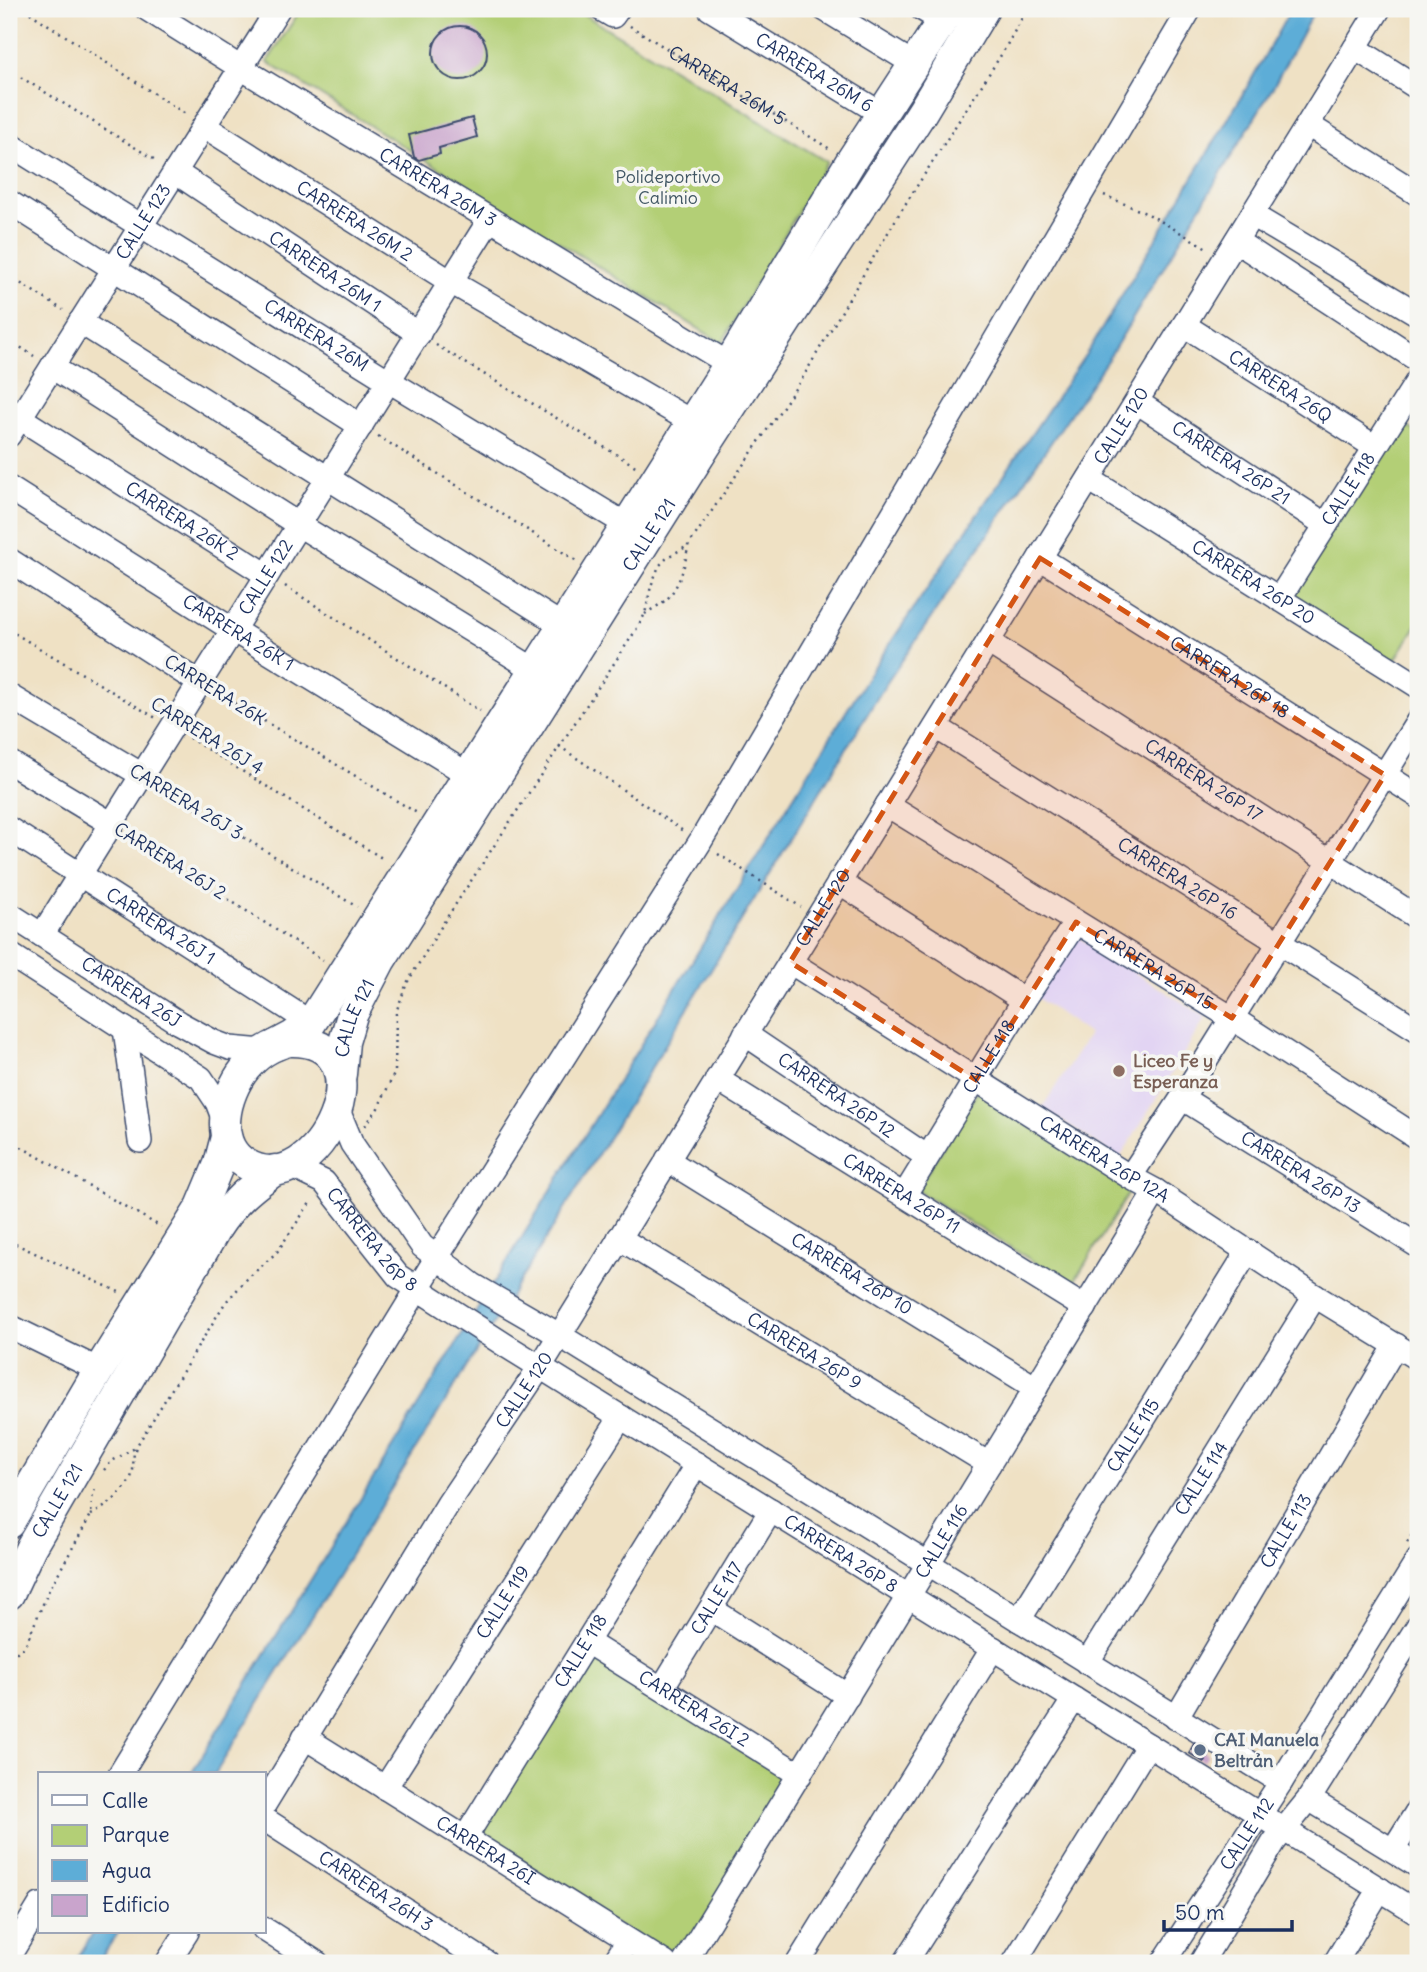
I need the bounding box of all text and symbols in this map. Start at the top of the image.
street label: CARRERA 26M 6 [751,27,877,117]
street label: CARRERA 26M 5 [664,40,790,130]
street label: CARRERA 26M 3 [375,142,501,231]
park label: Polideportivo Calimio [615,165,721,209]
street label: CARRERA 26M 2 [292,175,417,266]
street label: CALLE 123 [111,180,176,264]
street label: CARRERA 26M 1 [264,225,386,317]
street label: CARRERA 26M [260,294,373,376]
street label: CARRERA 26Q [1224,344,1336,427]
street label: CALLE 120 [1088,383,1154,469]
street label: CARRERA 26P 21 [1168,416,1295,510]
street label: CALLE 118 [1316,448,1380,530]
street label: CARRERA 26K 2 [121,476,243,565]
street label: CALLE 121 [617,494,681,576]
street label: CALLE 122 [233,535,298,619]
street label: CARRERA 26P 20 [1188,535,1319,629]
street label: CARRERA 26K 1 [178,589,298,676]
street label: CARRERA 26P 18 [1166,631,1294,723]
street label: CARRERA 26K [160,649,270,730]
street label: CARRERA 26J 4 [147,692,268,779]
street label: CARRERA 26P 17 [1140,734,1267,826]
street label: CARRERA 26J 3 [125,759,247,844]
street label: CARRERA 26J 2 [110,817,231,904]
street label: CARRERA 26P 16 [1113,832,1242,924]
street label: CALLE 120 [790,865,856,951]
street label: CARRERA 26J 1 [102,882,220,969]
street label: CARRERA 26P 15 [1089,923,1218,1015]
street label: CARRERA 26J [77,951,185,1032]
street label: CALLE 121 [331,975,380,1058]
street label: CALLE 118 [957,1015,1020,1098]
street label: CARRERA 26P 12 [773,1047,900,1143]
place label: Liceo Fe y Esperanza [1133,1049,1218,1093]
marker: Liceo Fe y Esperanza [1111,1063,1127,1079]
street label: CARRERA 26P 12A [1035,1111,1174,1208]
street label: CARRERA 26P 13 [1237,1126,1365,1218]
street label: CARRERA 26P 11 [839,1148,964,1238]
street label: CARRERA 26P 8 [322,1183,422,1296]
street label: CARRERA 26P 10 [787,1227,917,1320]
street label: CARRERA 26P 9 [743,1307,866,1394]
street label: CALLE 120 [490,1347,558,1432]
street label: CALLE 115 [1101,1394,1165,1477]
street label: CALLE 114 [1170,1437,1233,1520]
street label: CALLE 121 [27,1460,88,1542]
street label: CALLE 113 [1255,1489,1317,1572]
street label: CALLE 116 [910,1500,973,1583]
street label: CARRERA 26P 8 [780,1509,902,1598]
street label: CALLE 117 [685,1557,747,1639]
street label: CALLE 119 [471,1561,535,1643]
street label: CALLE 118 [549,1610,612,1692]
street label: CARRERA 26I 2 [634,1665,754,1752]
place label: CAI Manuela Beltrán [1214,1728,1319,1772]
marker: CAI Manuela Beltrán [1192,1742,1208,1758]
legend [38,1772,266,1934]
text: Calle [102,1787,148,1814]
street label: CALLE 112 [1215,1793,1279,1874]
street label: CARRERA 26I [432,1811,539,1890]
text: Parque [102,1821,170,1848]
street label: CARRERA 26H 3 [314,1845,438,1936]
text: Agua [102,1857,151,1884]
scale bar [1164,1888,1292,1932]
text: Edificio [102,1891,170,1918]
text: 50 m [1175,1899,1224,1926]

